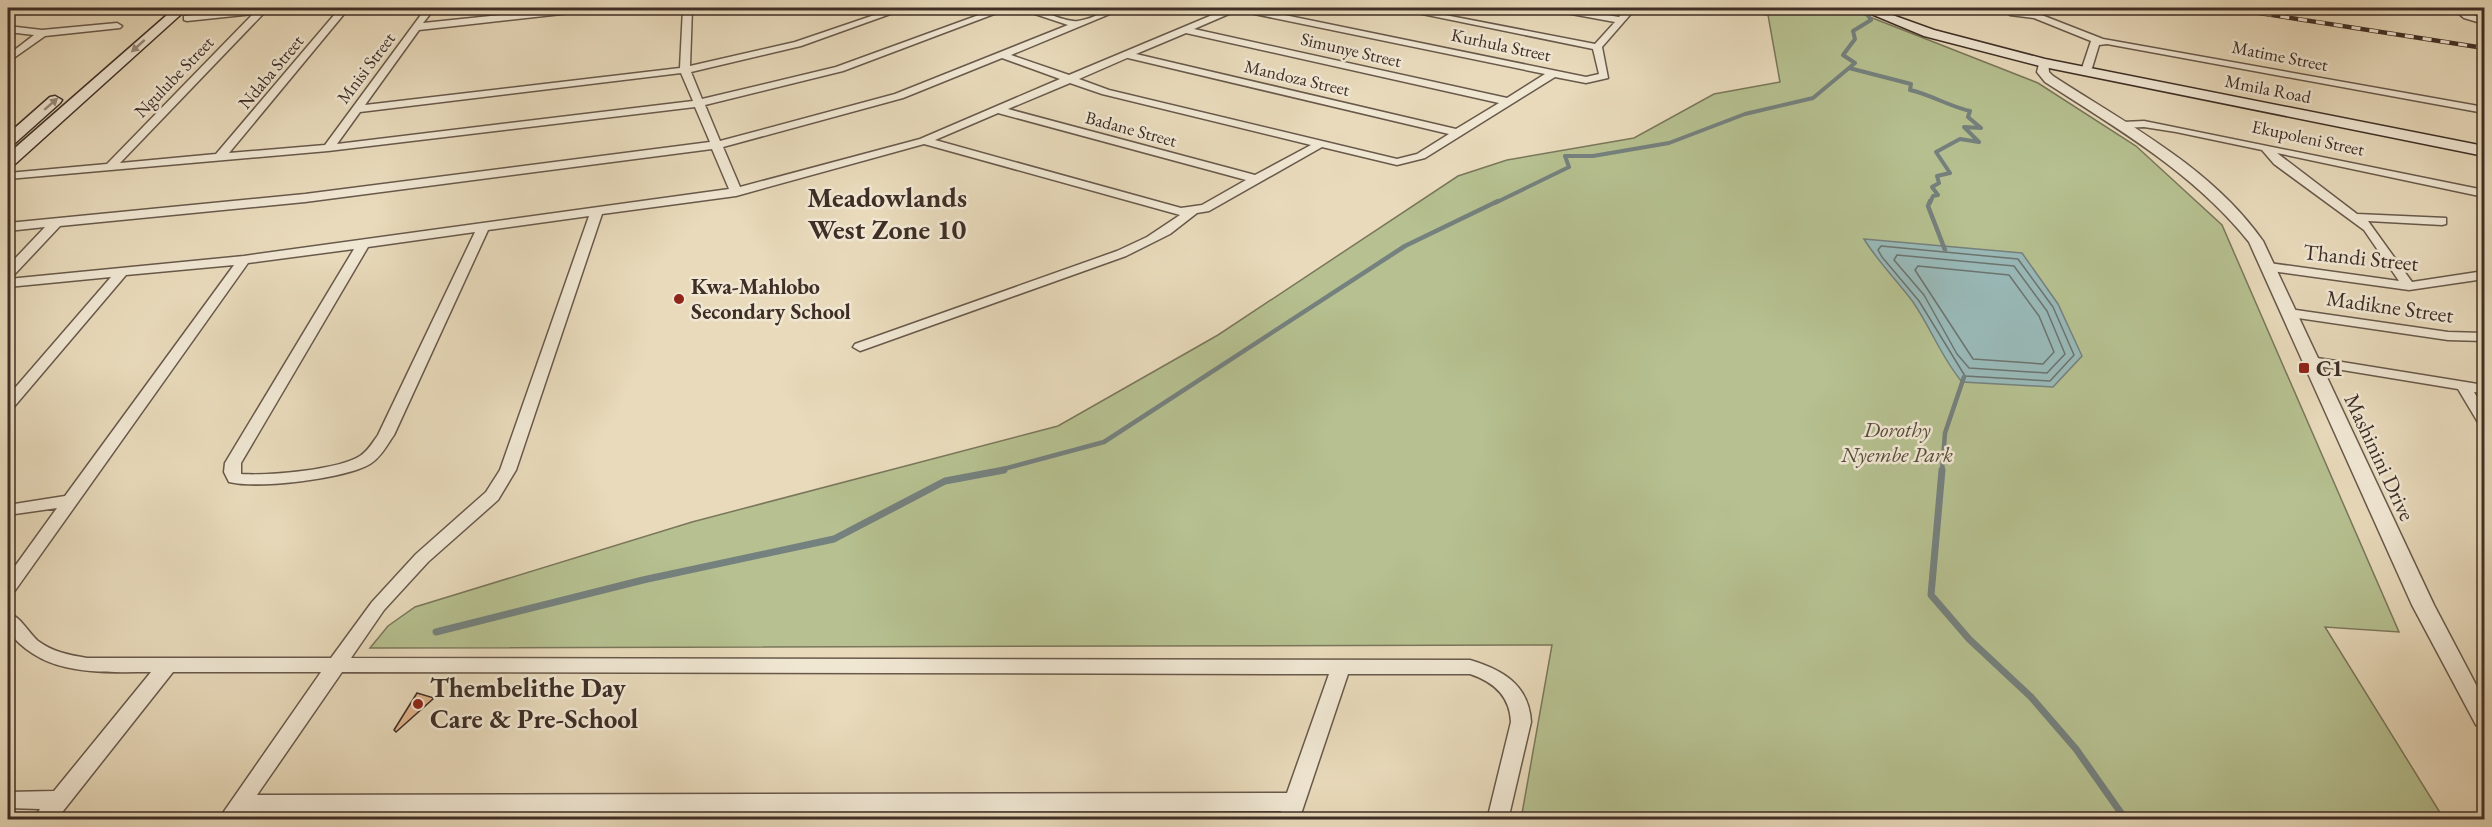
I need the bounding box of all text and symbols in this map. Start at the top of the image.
street label: Kurhula Street [1449,23,1553,66]
street label: Mnisi Street [331,27,400,108]
street label: Simunye Street [1299,27,1404,72]
street label: Ndaba Street [233,30,309,113]
street label: Ngulube Street [129,31,219,122]
street label: Matime Street [2230,35,2330,76]
one-way arrow [131,39,146,52]
street label: Mandoza Street [1242,54,1352,101]
street label: Mmila Road [2223,69,2314,108]
one-way arrow [43,98,58,111]
street label: Badane Street [1083,105,1180,152]
street label: Ekupoleni Street [2250,114,2367,161]
district label: Meadowlands West Zone 10 [807,179,967,247]
street label: Thandi Street [2302,237,2420,278]
place label: Kwa-Mahlobo Secondary School [691,272,851,326]
street label: Madikne Street [2325,283,2455,330]
marker: Kwa-Mahlobo Secondary School [672,292,686,306]
place label: C1 [2316,354,2343,383]
marker: C1 [2297,361,2311,375]
street label: Mashinini Drive [2337,389,2422,526]
park label: Dorothy Nyembe Park [1840,415,1953,469]
place label: Thembelithe Day Care & Pre-School [430,670,639,736]
marker: Thembelithe Day Care & Pre-School [411,697,425,711]

